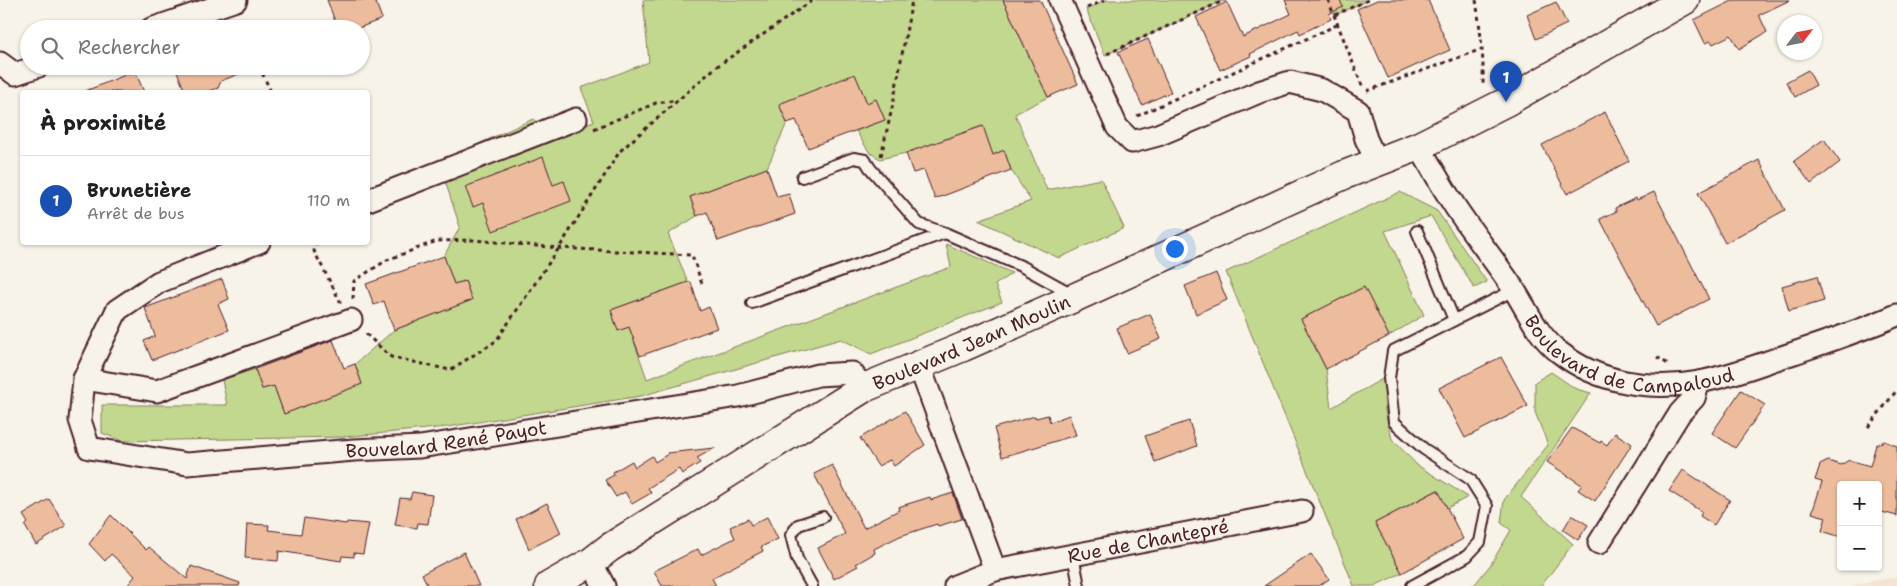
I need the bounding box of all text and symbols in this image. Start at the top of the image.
north arrow [1777,15,1822,60]
search box [20,20,370,75]
icon: search [38,34,66,62]
text: Rechercher [78,35,181,60]
pin: 1 [1490,61,1522,102]
text: À proximité [40,109,166,137]
text: Brunetière [87,178,191,203]
text: 1 [52,190,60,211]
text: 110 m [307,190,350,211]
text: Arrêt de bus [87,203,185,224]
your location [1162,236,1188,262]
street label: Boulevard Jean Moulin [869,289,1074,396]
street label: Boulevard de Campaloud [1519,310,1737,398]
street label: Bouvelard René Payot [345,414,548,463]
map controls [1837,481,1882,571]
button: + [1837,481,1882,526]
street label: Rue de Chantepré [1065,513,1231,568]
button: − [1837,526,1882,571]

